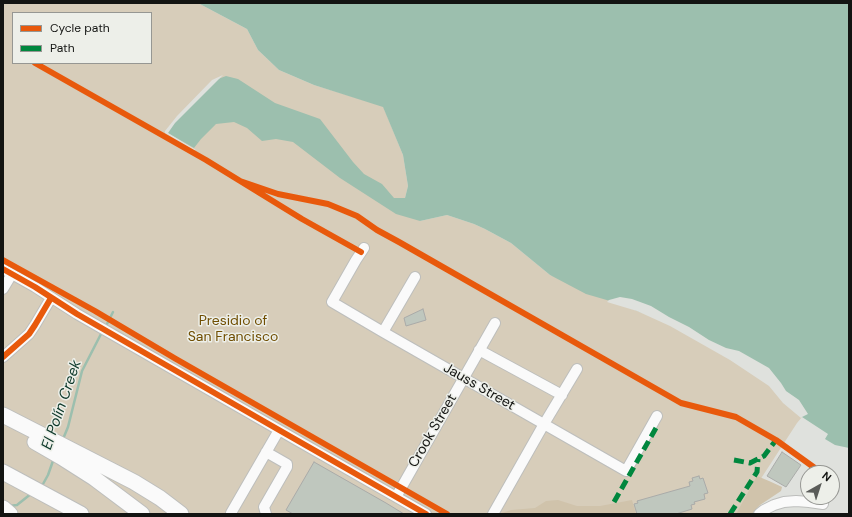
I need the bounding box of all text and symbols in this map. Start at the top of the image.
legend [12,12,152,64]
text: Cycle path [50,20,110,36]
text: Path [50,40,75,56]
park label: Presidio of San Francisco [188,313,278,346]
water label: El Polín Creek [38,358,86,452]
street label: Jauss Street [440,360,518,414]
street label: Crook Street [405,391,461,471]
north arrow [800,465,840,505]
text: N [819,468,834,484]

